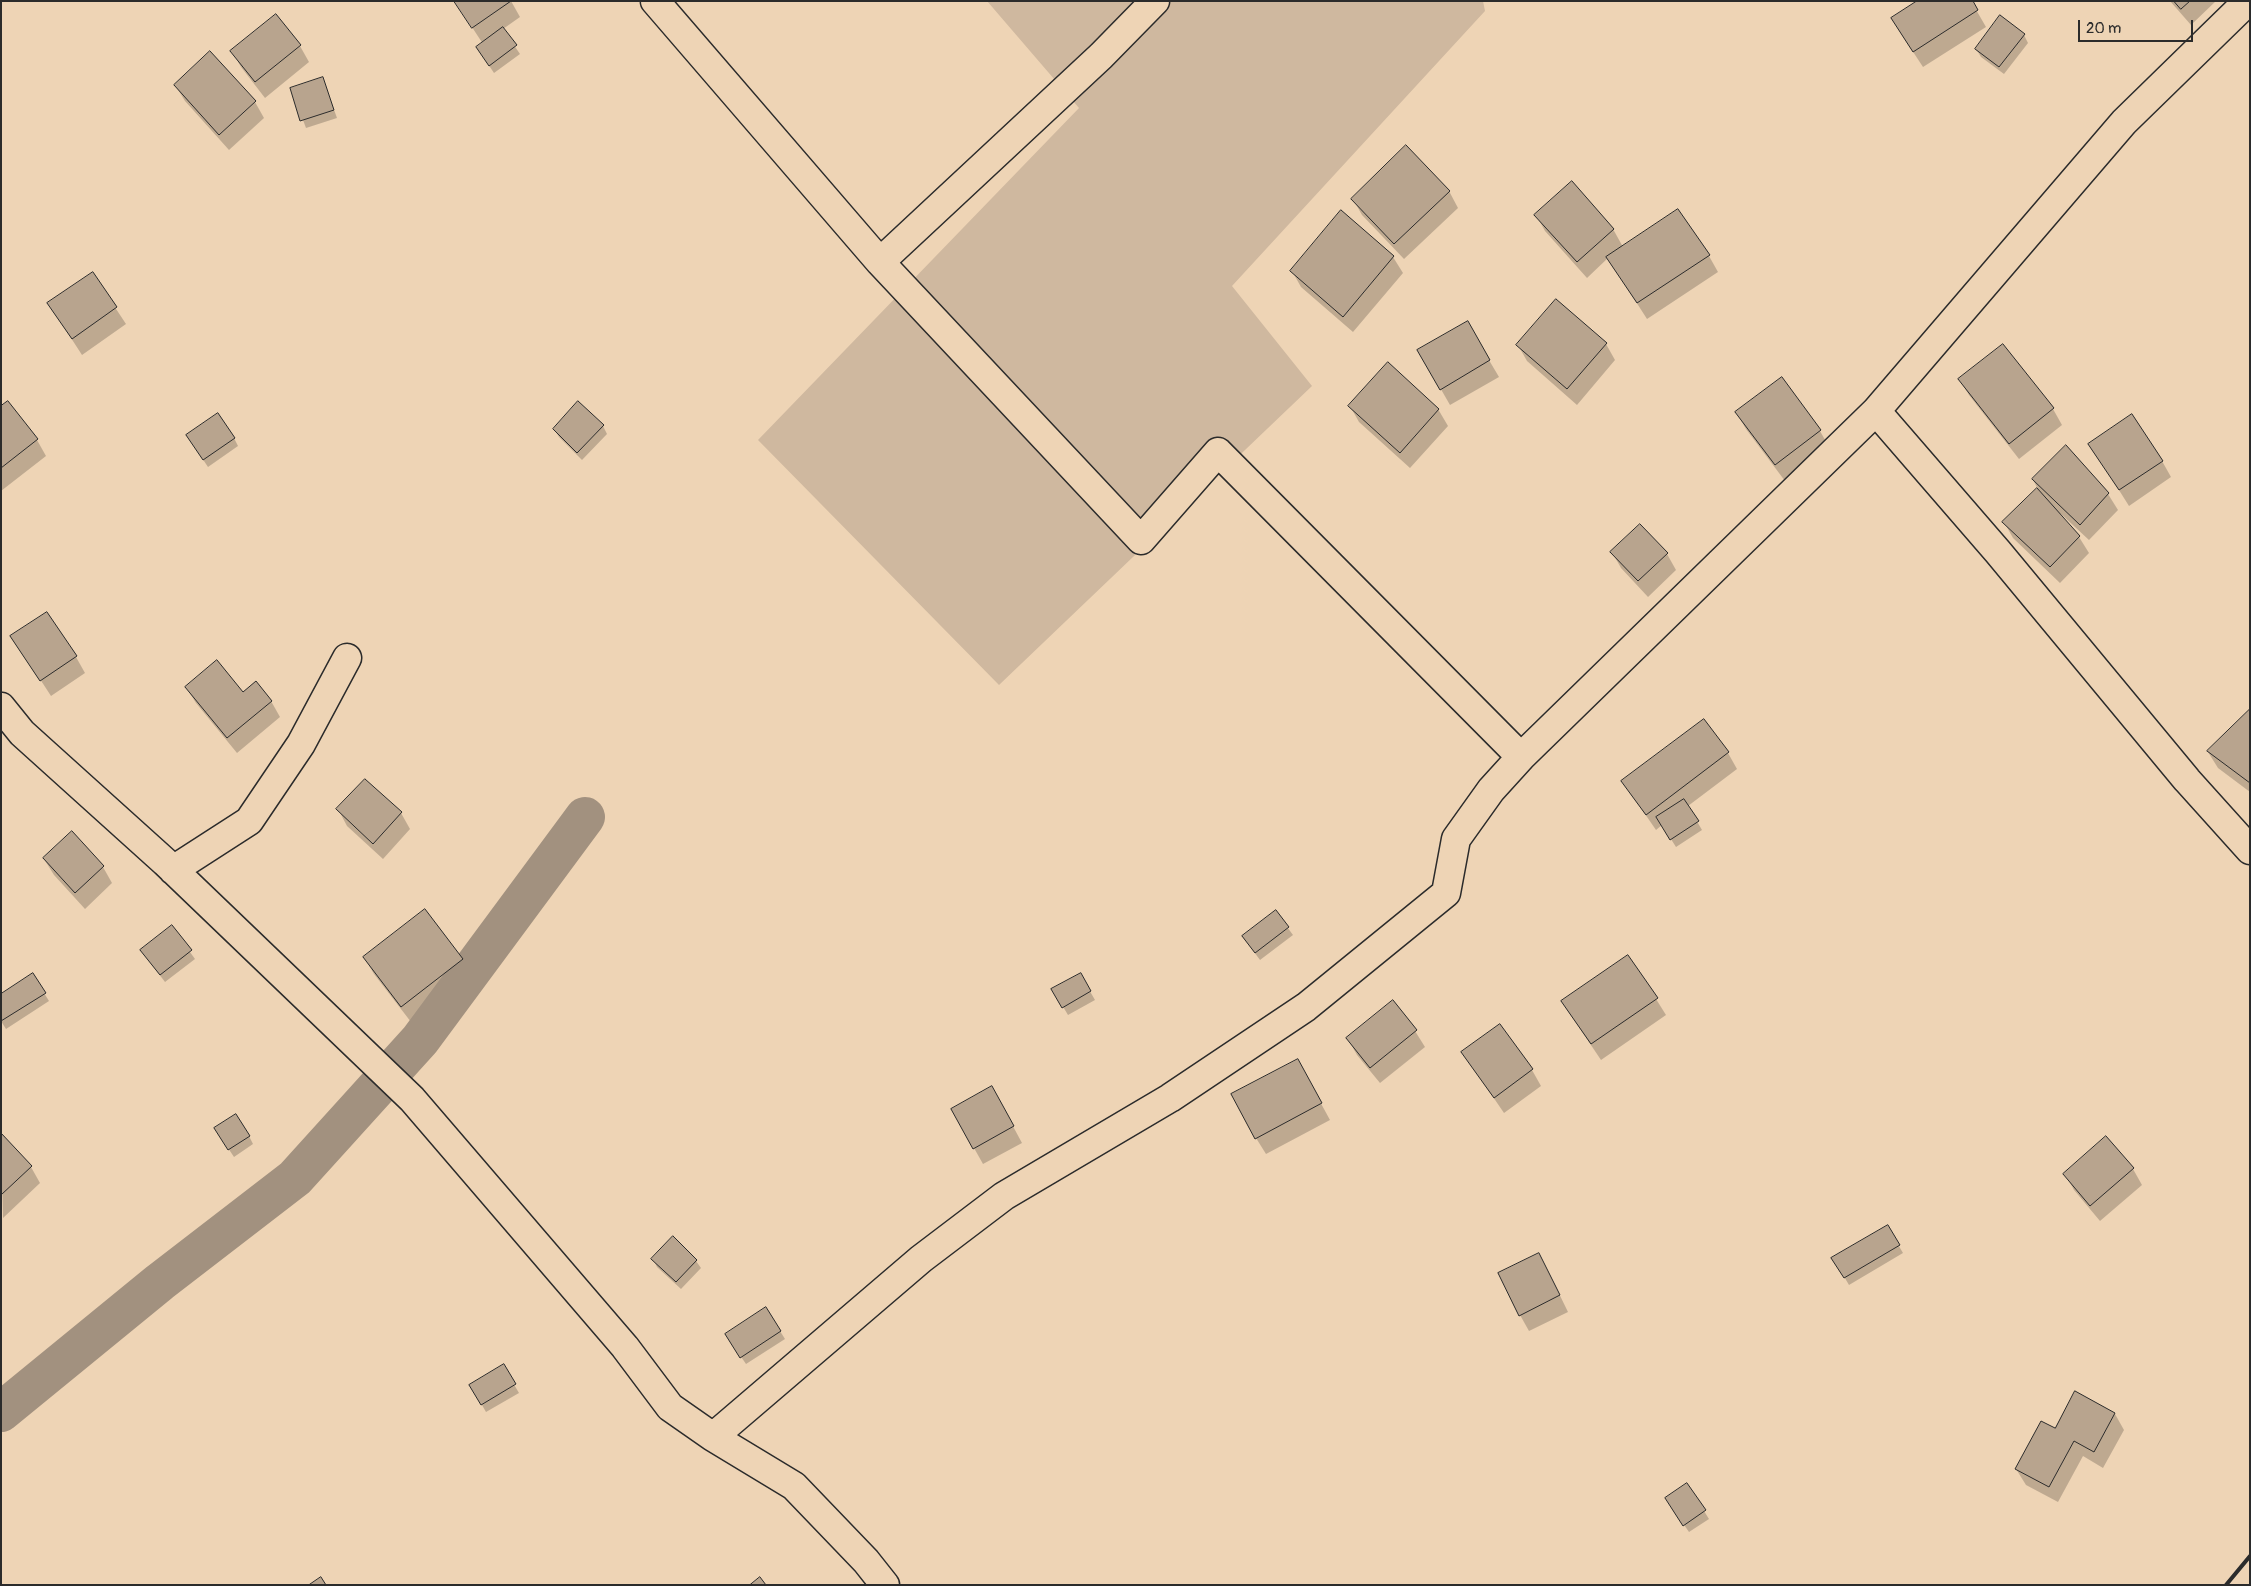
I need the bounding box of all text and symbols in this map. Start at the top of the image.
scale bar [2081,10,2196,42]
text: 20 m [2086,19,2121,38]

